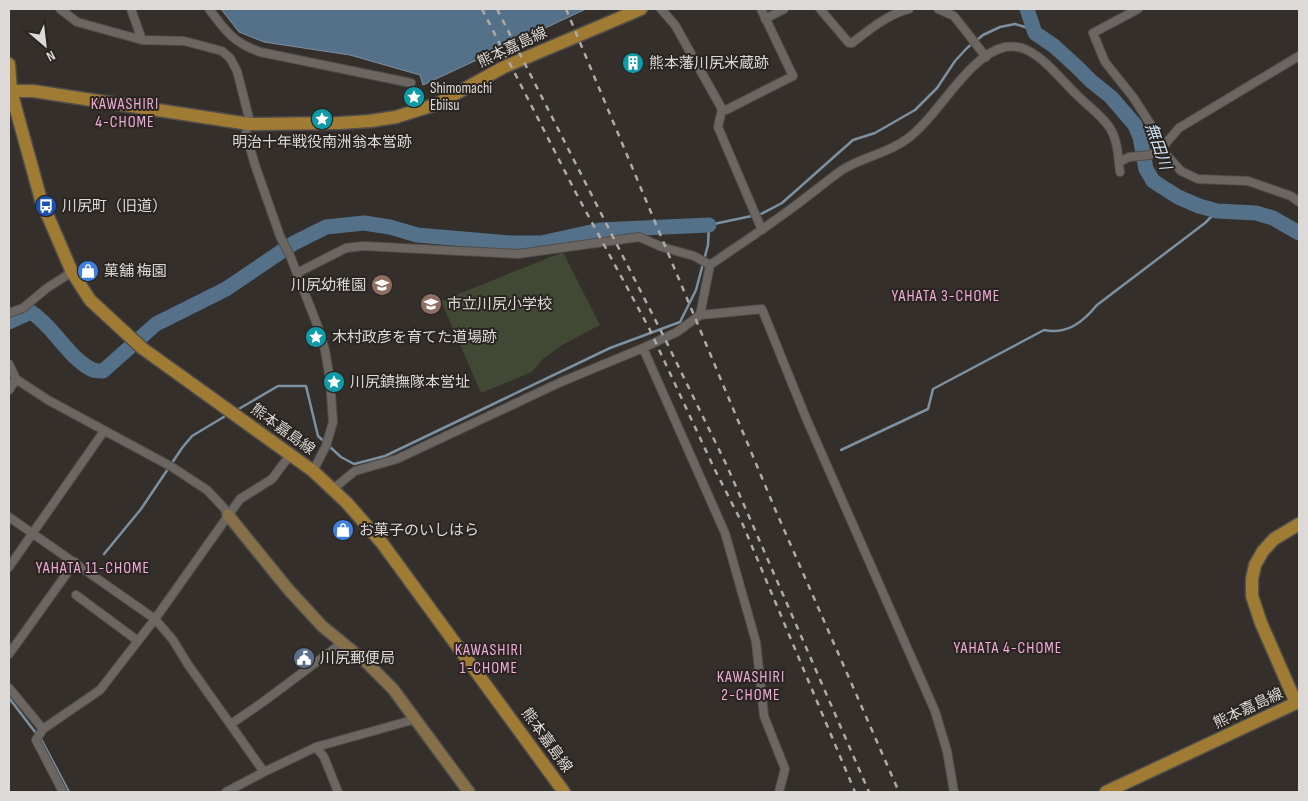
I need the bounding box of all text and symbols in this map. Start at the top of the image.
north arrow [20,20,70,70]
street label: 熊本嘉島線 [474,23,550,72]
text: N [44,47,58,65]
building icon: 熊本藩川尻米蔵跡 [621,51,645,75]
place label: 熊本藩川尻米蔵跡 [649,54,769,73]
place label: Shimomachi Ebiisu [430,79,492,115]
place icon: Shimomachi Ebiisu [402,85,426,109]
district label: KAWASHIRI 4-CHOME [91,95,159,132]
place icon: 明治十年戦役南洲翁本営跡 [310,107,334,131]
water label: 無田川 [1141,121,1175,174]
place label: 明治十年戦役南洲翁本営跡 [232,133,412,152]
bus stop icon: 川尻町（旧道） [34,194,58,218]
place label: 川尻町（旧道） [62,197,167,216]
shop icon: 菓舗 梅園 [76,259,100,283]
place label: 菓舗 梅園 [104,262,166,281]
school or university icon: 川尻幼稚園 [370,273,394,297]
place label: 川尻幼稚園 [291,276,366,295]
district label: YAHATA 3-CHOME [892,287,1000,306]
school or university icon: 市立川尻小学校 [419,292,443,316]
place label: 市立川尻小学校 [447,295,552,314]
place icon: 木村政彦を育てた道場跡 [304,325,328,349]
place label: 木村政彦を育てた道場跡 [332,328,497,347]
place icon: 川尻鎮撫隊本営址 [322,370,346,394]
place label: 川尻鎮撫隊本営址 [350,373,470,392]
street label: 熊本嘉島線 [247,400,319,459]
shop icon: お菓子のいしはら [331,518,355,542]
place label: お菓子のいしはら [359,521,479,540]
district label: YAHATA 11-CHOME [36,559,150,578]
district label: YAHATA 4-CHOME [954,639,1062,658]
district label: KAWASHIRI 1-CHOME [455,641,523,678]
public building icon: 川尻郵便局 [292,646,316,670]
place label: 川尻郵便局 [320,649,395,668]
district label: KAWASHIRI 2-CHOME [717,668,785,705]
street label: 熊本嘉島線 [1210,684,1286,733]
street label: 熊本嘉島線 [517,704,576,776]

